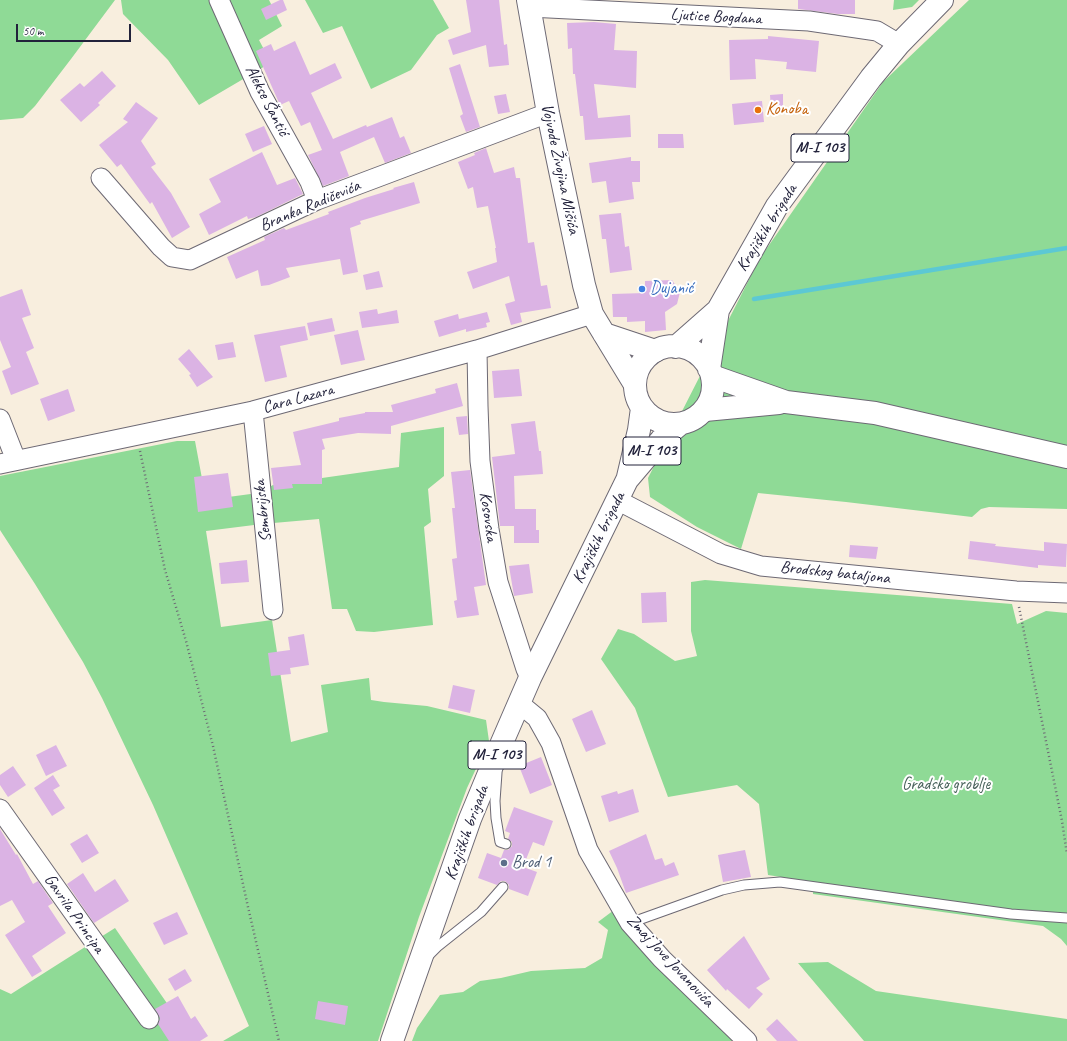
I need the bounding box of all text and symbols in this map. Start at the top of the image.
street label: Ljutice Bogdana [670,4,762,30]
scale bar [18,16,133,42]
text: 50 m [23,23,43,39]
street label: Alekse Šantić [240,62,294,140]
place label: Konoba [766,100,808,120]
street label: Vojvode Živojina Mišića [536,102,584,236]
marker: Konoba [753,105,763,115]
road number: M-I 103 [791,134,849,162]
street label: Branka Radičevića [257,176,363,236]
street label: Krajiških brigada [732,181,802,275]
place label: Dujanić [650,279,693,299]
marker: Dujanić [637,284,647,294]
street label: Cara Lazara [260,380,336,418]
road number: M-I 103 [623,437,681,465]
street label: Sembrijska [250,479,276,543]
street label: Krajiških brigada [568,489,630,587]
street label: Kosovska [474,491,502,543]
street label: Brodskog bataljona [779,557,891,589]
road number: M-I 103 [468,741,526,769]
park label: Gradsko groblje [902,775,990,795]
street label: Krajiških brigada [440,783,494,883]
place label: Brod 1 [512,853,551,873]
marker: Brod 1 [499,858,509,868]
street label: Gavrila Principa [39,870,109,958]
street label: Zmaj Jove Jovanovića [622,910,718,1012]

